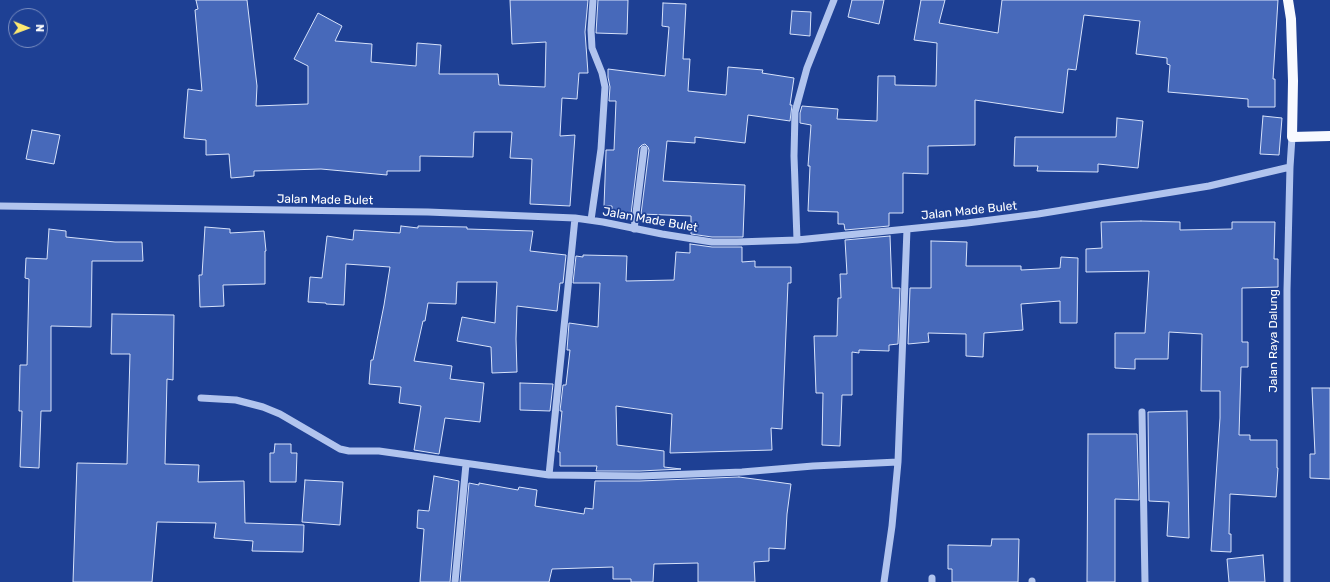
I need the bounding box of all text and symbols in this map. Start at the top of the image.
north arrow [8,8,48,48]
text: N [33,24,46,32]
street label: Jalan Made Bulet [277,192,373,208]
street label: Jalan Made Bulet [920,199,1018,223]
street label: Jalan Made Bulet [601,205,699,235]
street label: Jalan Raya Dalung [1267,289,1281,393]

